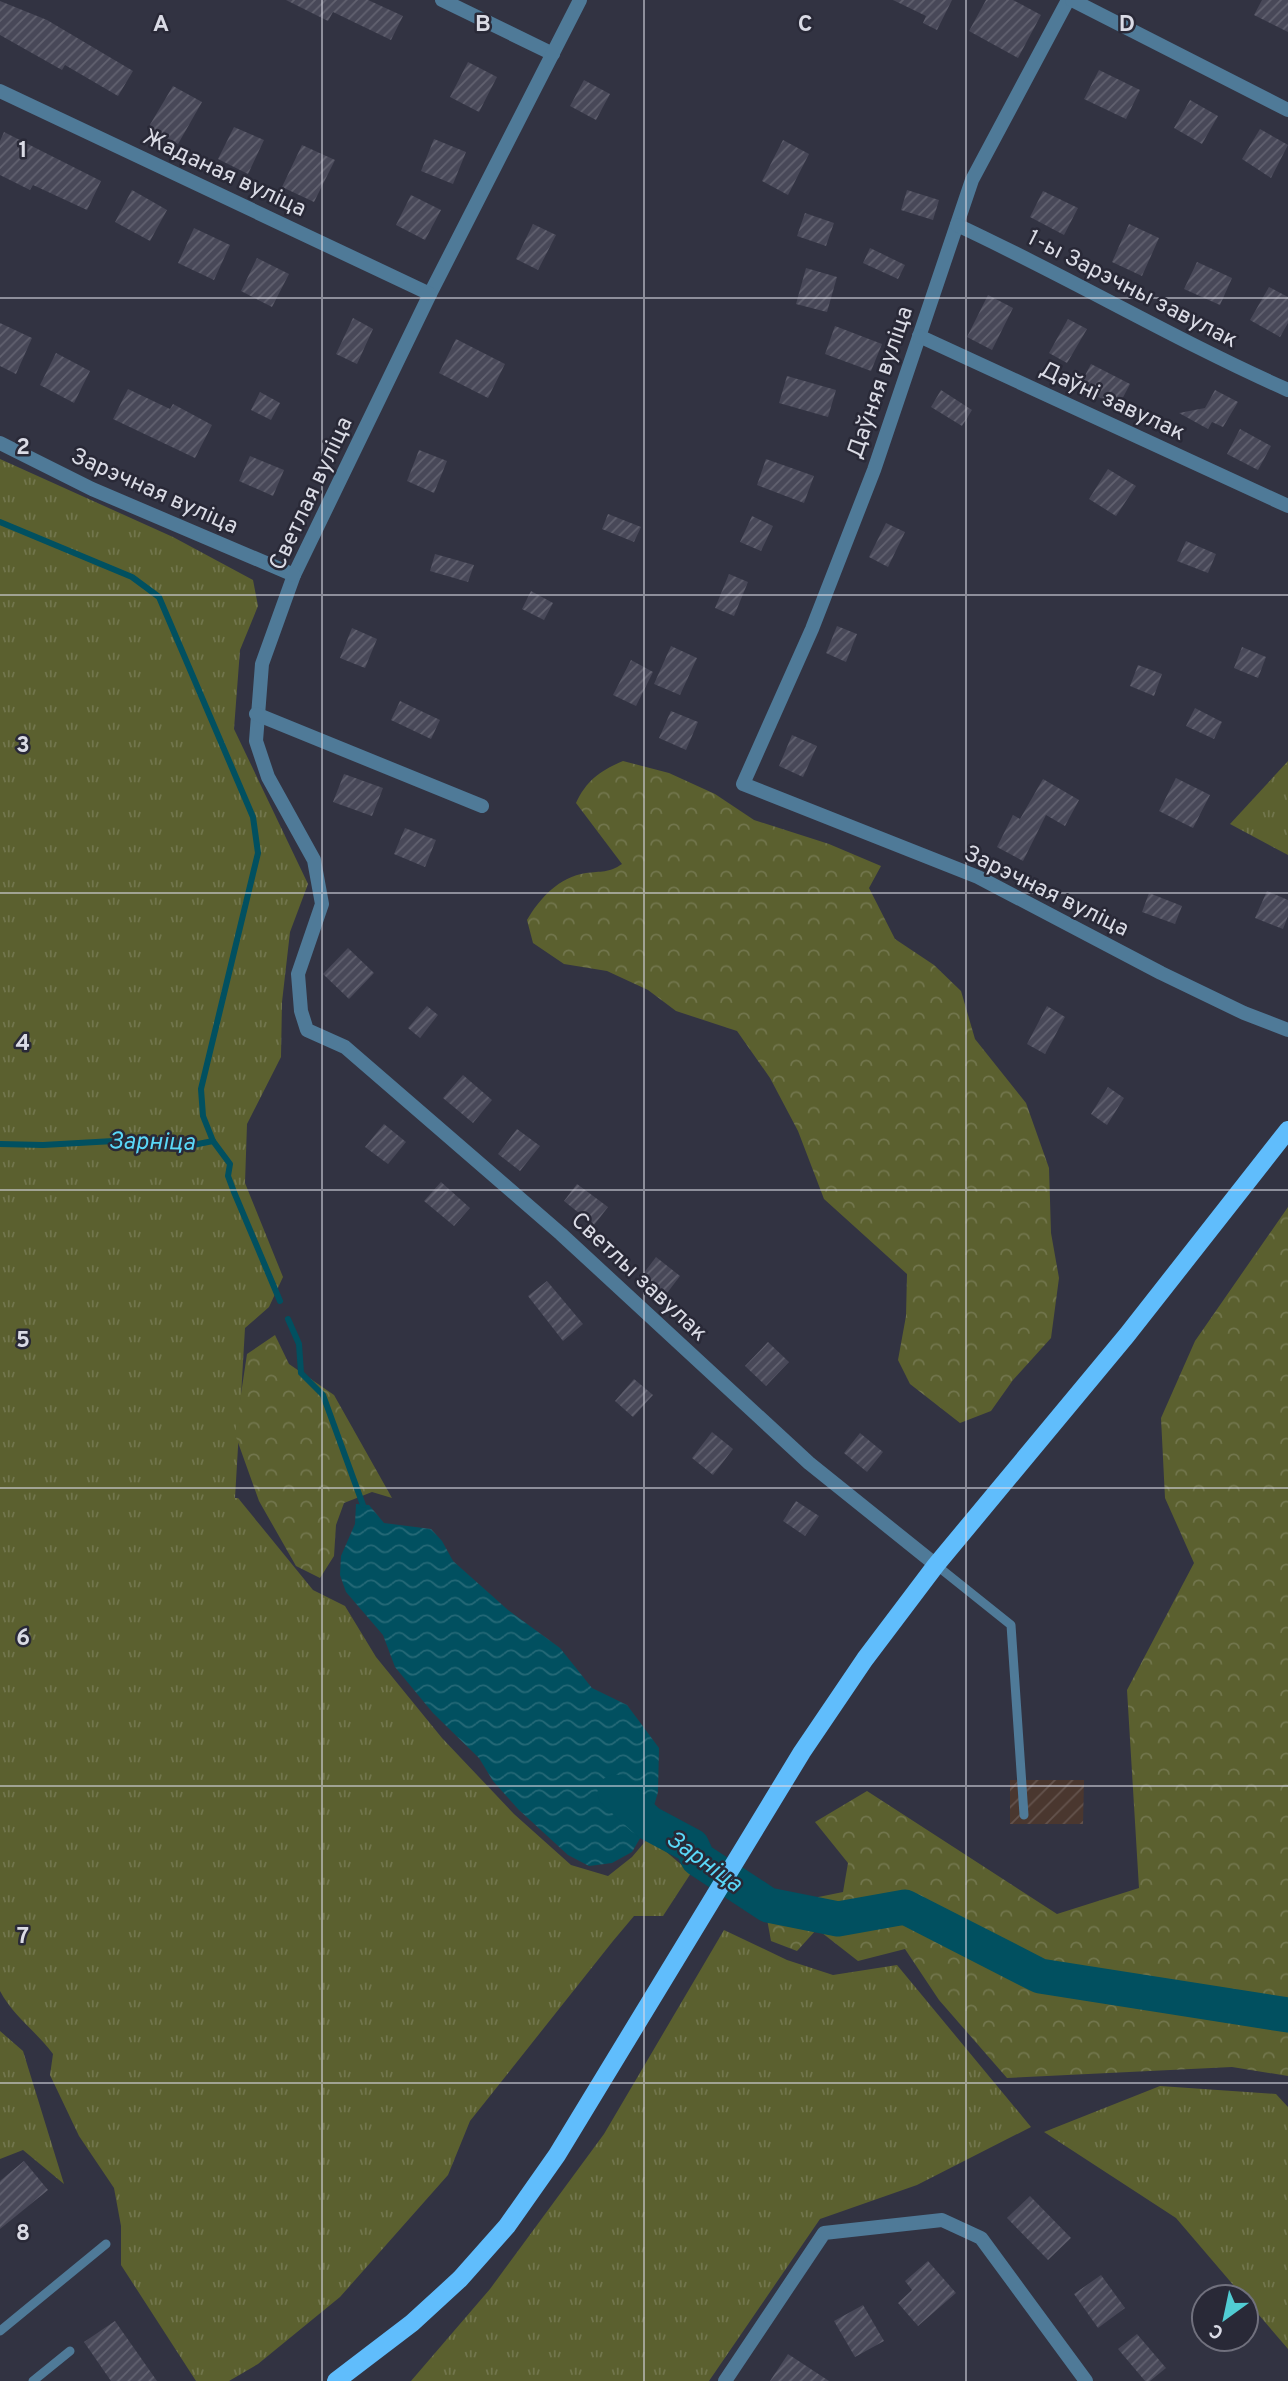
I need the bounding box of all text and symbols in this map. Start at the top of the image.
text: A [153,11,169,40]
text: B [475,11,491,40]
text: C [798,11,812,40]
text: D [1119,11,1135,40]
street label: Жаданая вуліца [138,124,310,225]
text: 1 [18,137,28,166]
street label: 1-ы Зарэчны завулак [1022,225,1242,356]
street label: Даўняя вуліца [842,303,921,463]
street label: Даўні завулак [1035,356,1189,449]
street label: Светлая вуліца [264,413,361,576]
text: 2 [16,434,30,463]
street label: Зарэчная вуліца [66,442,242,542]
text: 3 [16,732,30,761]
street label: Зарэчная вуліца [959,840,1133,945]
text: 4 [16,1030,30,1059]
water label: Зарніца [109,1127,196,1159]
street label: Светлы завулак [564,1207,713,1349]
text: 5 [16,1327,30,1356]
text: 6 [16,1625,30,1654]
water label: Зарніца [660,1825,748,1900]
text: 7 [17,1923,29,1952]
text: 8 [16,2220,30,2249]
north arrow [1190,2283,1260,2353]
text: С [1205,2317,1228,2344]

